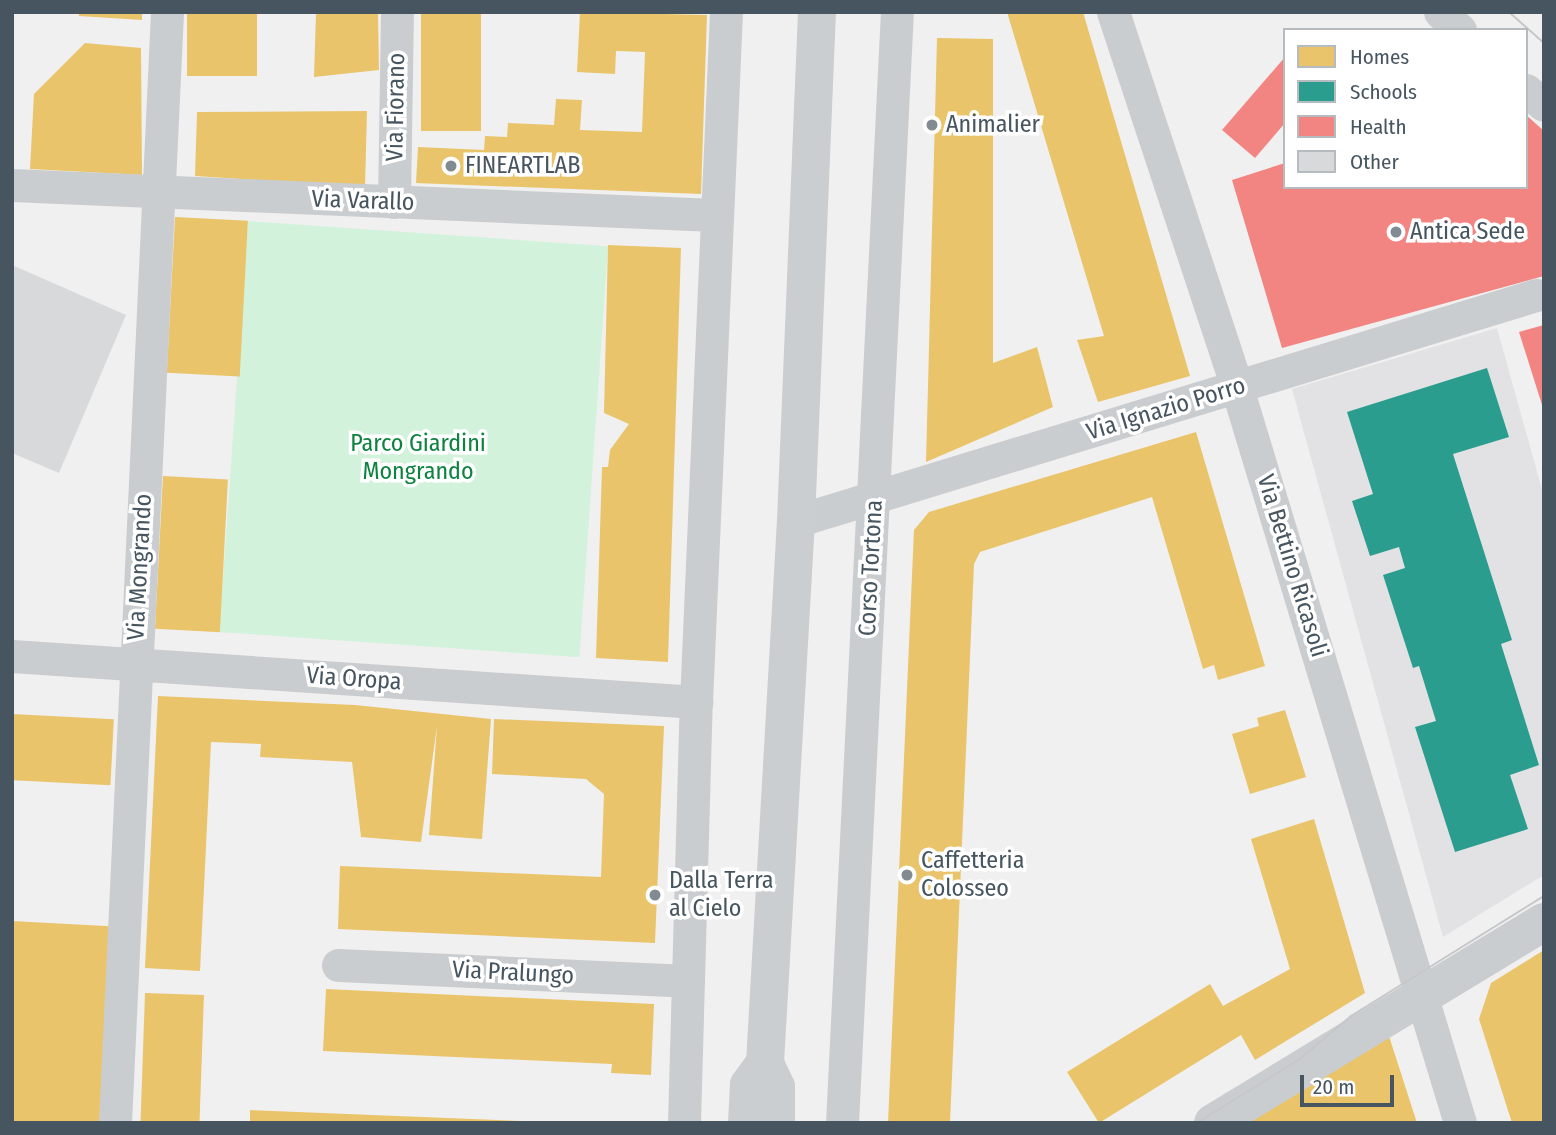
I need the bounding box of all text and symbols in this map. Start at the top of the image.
legend [1283,28,1528,189]
text: Homes [1350,44,1409,70]
street label: Via Fiorano [381,52,411,162]
text: Schools [1350,79,1417,105]
place label: Animalier [946,111,1040,139]
text: Health [1350,114,1406,140]
marker: Animalier [924,117,940,133]
text: Other [1350,149,1399,175]
place label: FINEARTLAB [465,152,580,180]
marker: FINEARTLAB [443,158,459,174]
street label: Via Varallo [311,185,415,217]
place label: Antica Sede [1410,218,1525,246]
marker: Antica Sede [1388,224,1404,240]
street label: Via Ignazio Porro [1083,371,1249,447]
park label: Parco Giardini Mongrando [350,430,486,486]
street label: Via Bettino Ricasoli [1251,471,1333,661]
street label: Via Mongrando [122,493,158,641]
street label: Corso Tortona [853,499,889,637]
street label: Via Oropa [305,661,403,697]
place label: Caffetteria Colosseo [921,847,1024,903]
place label: Dalla Terra al Cielo [669,867,774,923]
marker: Caffetteria Colosseo [899,867,915,883]
marker: Dalla Terra al Cielo [647,887,663,903]
street label: Via Pralungo [451,955,575,991]
scale bar [1304,1062,1398,1106]
text: 20 m [1313,1074,1354,1100]

